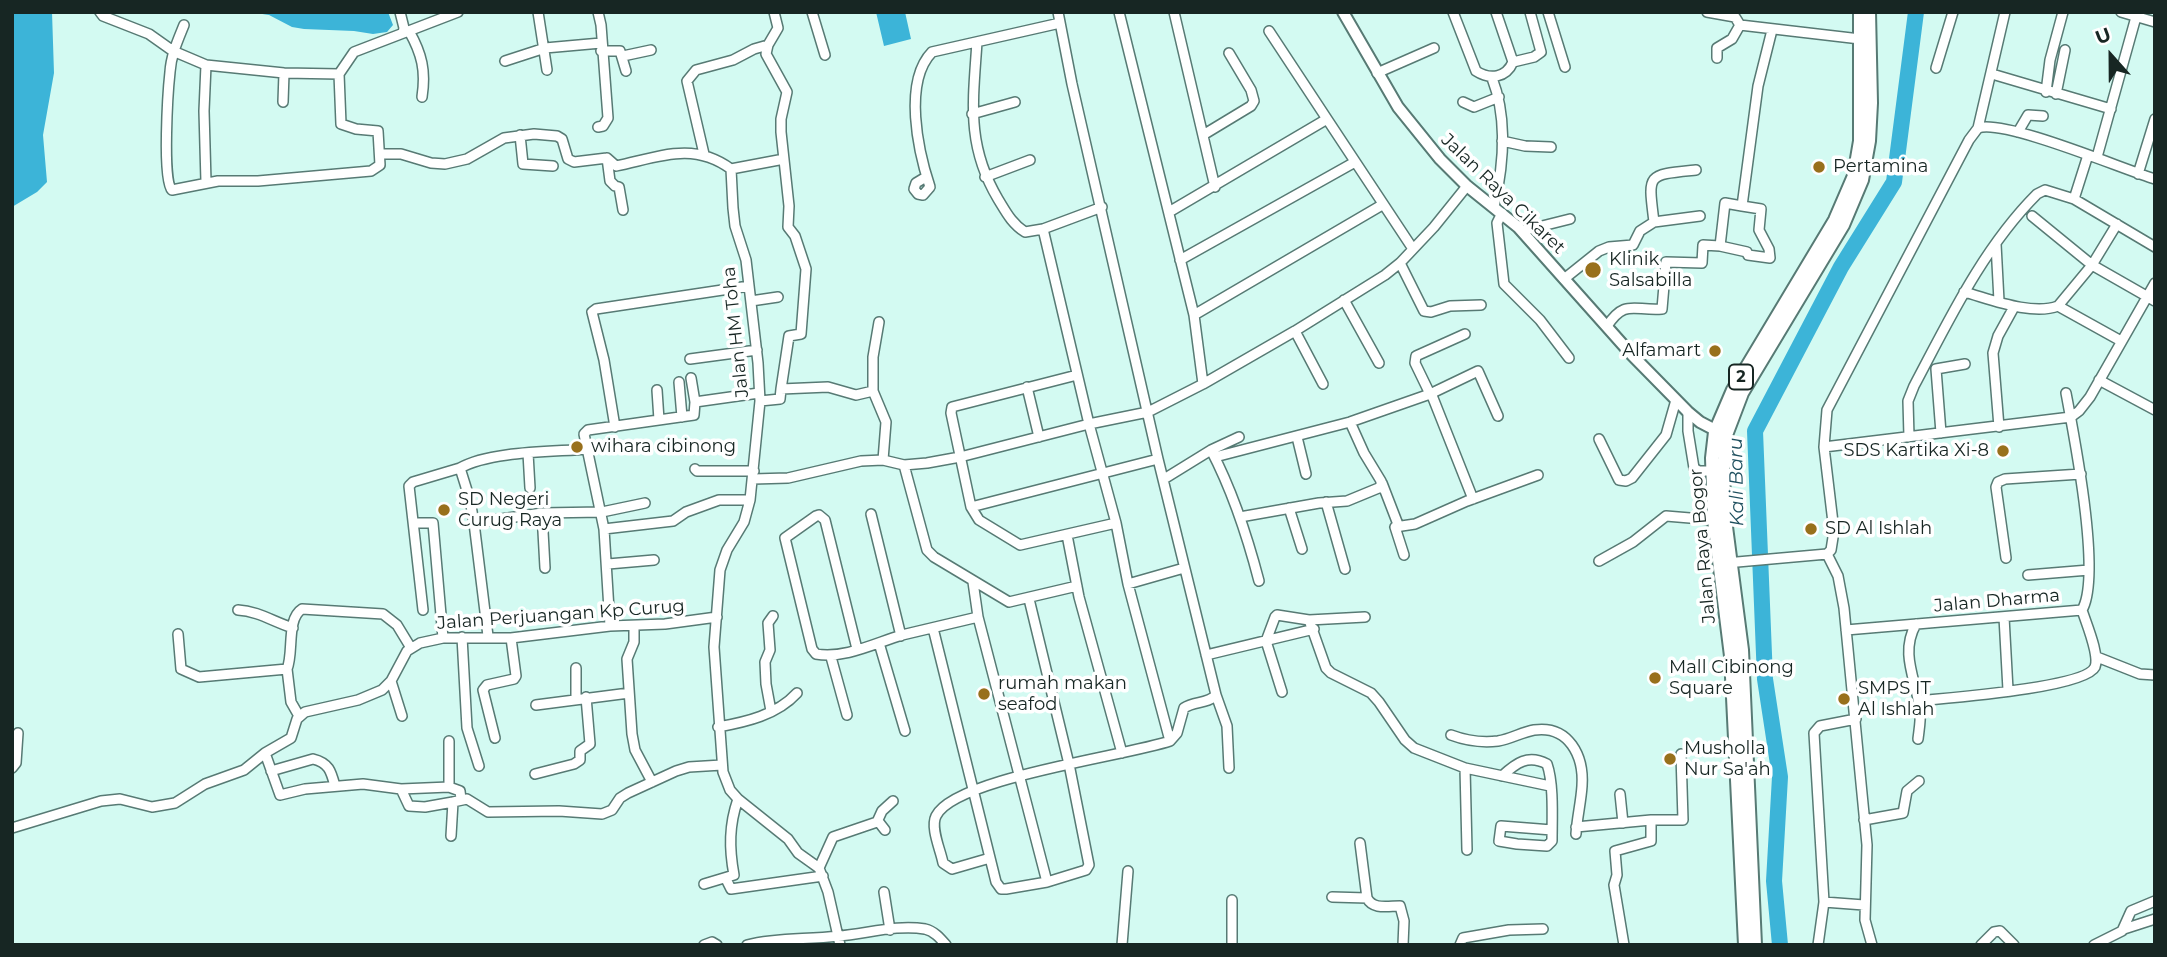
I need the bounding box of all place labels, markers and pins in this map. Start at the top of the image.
place label: Pertamina [1833,156,1928,178]
marker: Pertamina [1811,159,1827,175]
place label: Klinik Salsabilla [1609,249,1692,292]
marker: Klinik Salsabilla [1583,260,1603,280]
place label: Alfamart [1622,340,1701,362]
marker: Alfamart [1707,343,1723,359]
place label: wihara cibinong [591,436,736,458]
marker: wihara cibinong [569,439,585,455]
place label: SDS Kartika Xi-8 [1844,440,1989,462]
marker: SDS Kartika Xi-8 [1995,443,2011,459]
place label: SD Negeri Curug Raya [458,489,562,532]
marker: SD Negeri Curug Raya [436,502,452,518]
place label: SD Al Ishlah [1825,518,1932,540]
marker: SD Al Ishlah [1803,521,1819,537]
place label: Mall Cibinong Square [1669,657,1794,700]
marker: Mall Cibinong Square [1647,670,1663,686]
place label: rumah makan seafod [998,673,1127,716]
place label: SMPS IT Al Ishlah [1858,678,1934,720]
marker: rumah makan seafod [976,686,992,702]
marker: SMPS IT Al Ishlah [1836,691,1852,707]
place label: Musholla Nur Sa'ah [1684,738,1771,780]
marker: Musholla Nur Sa'ah [1662,751,1678,767]

